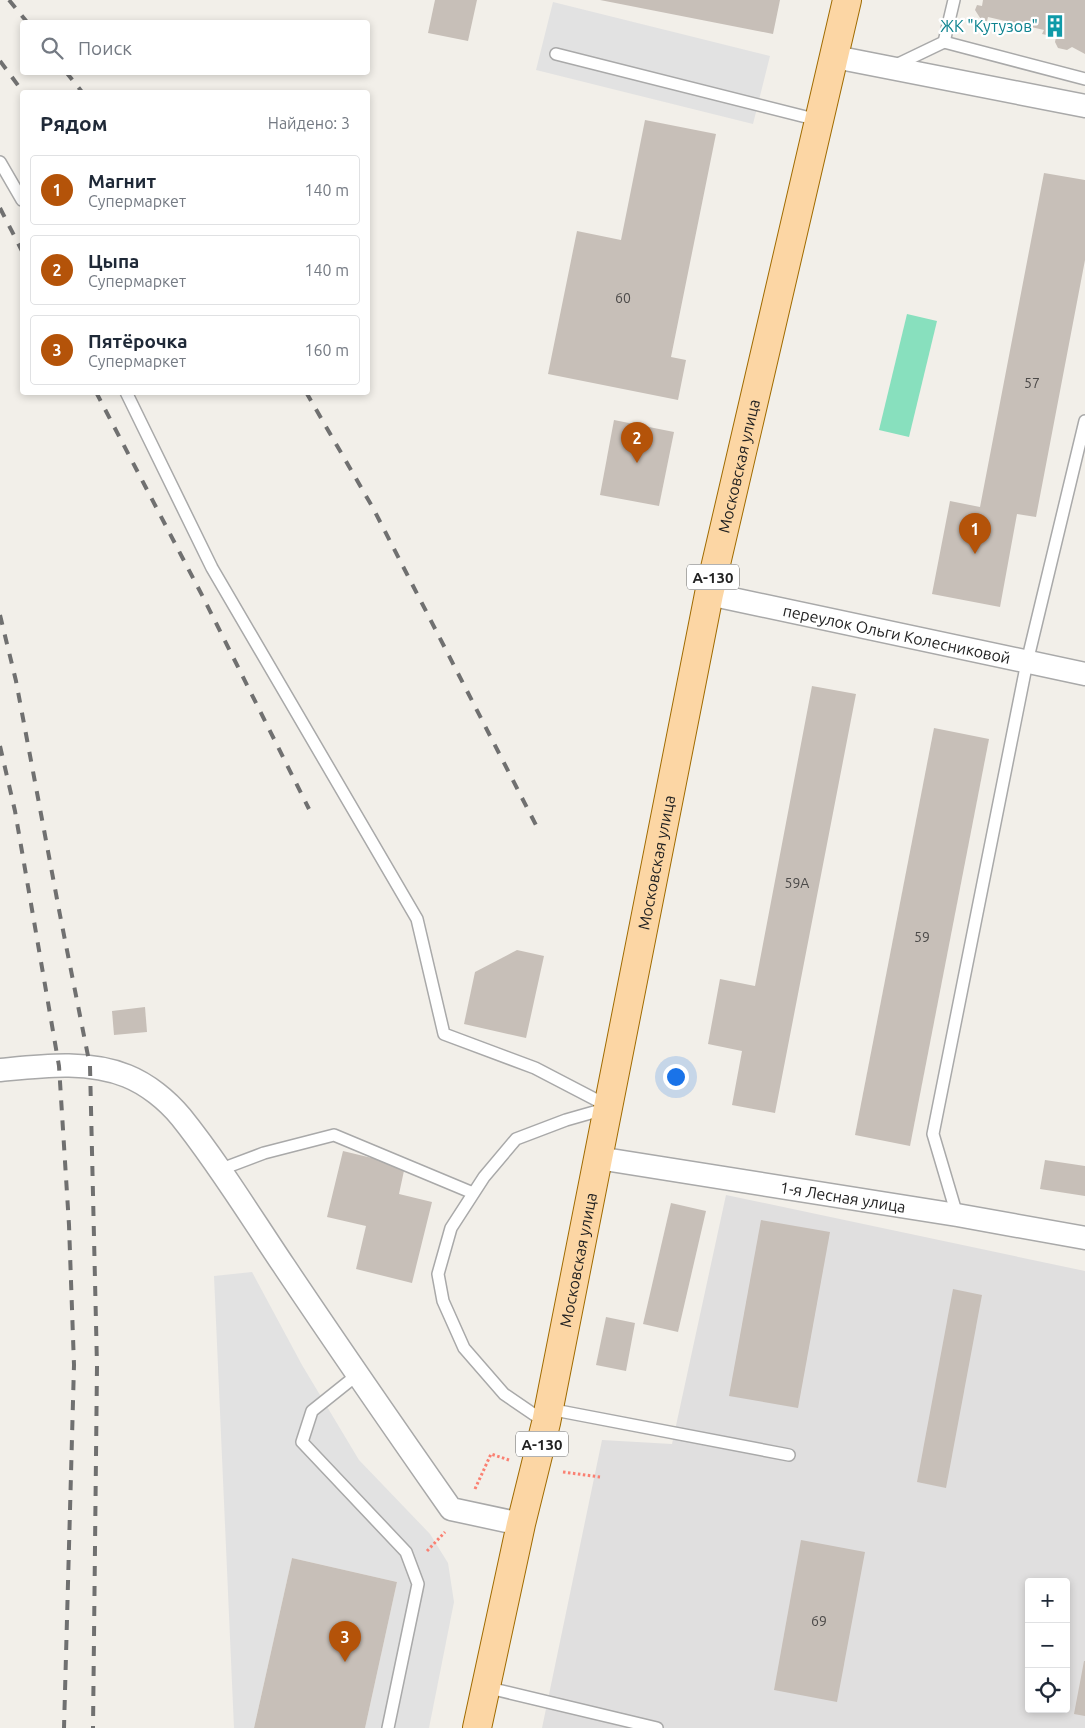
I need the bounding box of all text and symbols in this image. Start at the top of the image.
building icon: ЖК "Кутузов" [1042,13,1068,39]
place label: ЖК "Кутузов" [940,17,1038,35]
search box [20,20,370,75]
icon: search [38,34,66,62]
text: Поиск [78,37,132,59]
text: Рядом [40,111,108,135]
text: Найдено: 3 [268,114,350,132]
text: Магнит [88,170,156,192]
text: 1 [52,181,62,199]
text: 140 m [304,181,349,199]
text: Супермаркет [88,192,186,210]
text: Цыпа [88,250,139,272]
text: 2 [52,261,62,279]
text: 140 m [304,261,349,279]
text: Супермаркет [88,272,186,290]
house number: 60 [615,290,631,306]
text: Пятёрочка [88,330,187,352]
text: 3 [52,341,62,359]
text: 160 m [304,341,349,359]
text: Супермаркет [88,352,186,370]
house number: 57 [1024,375,1040,391]
street label: Московская улица [714,397,763,535]
pin: 2 [621,422,653,463]
pin: 1 [959,513,991,554]
road number: А-130 [687,564,739,590]
street label: переулок Ольги Колесниковой [781,601,1012,667]
street label: Московская улица [634,794,678,931]
house number: 59А [785,875,809,891]
house number: 59 [914,929,930,945]
your location [663,1064,689,1090]
street label: 1-я Лесная улица [779,1178,907,1216]
street label: Московская улица [556,1191,600,1329]
road number: А-130 [516,1432,568,1456]
map controls [1025,1578,1070,1713]
button: + [1025,1578,1070,1623]
house number: 69 [811,1613,827,1629]
pin: 3 [329,1621,361,1662]
button: − [1025,1623,1070,1668]
button: locate [1025,1668,1070,1713]

